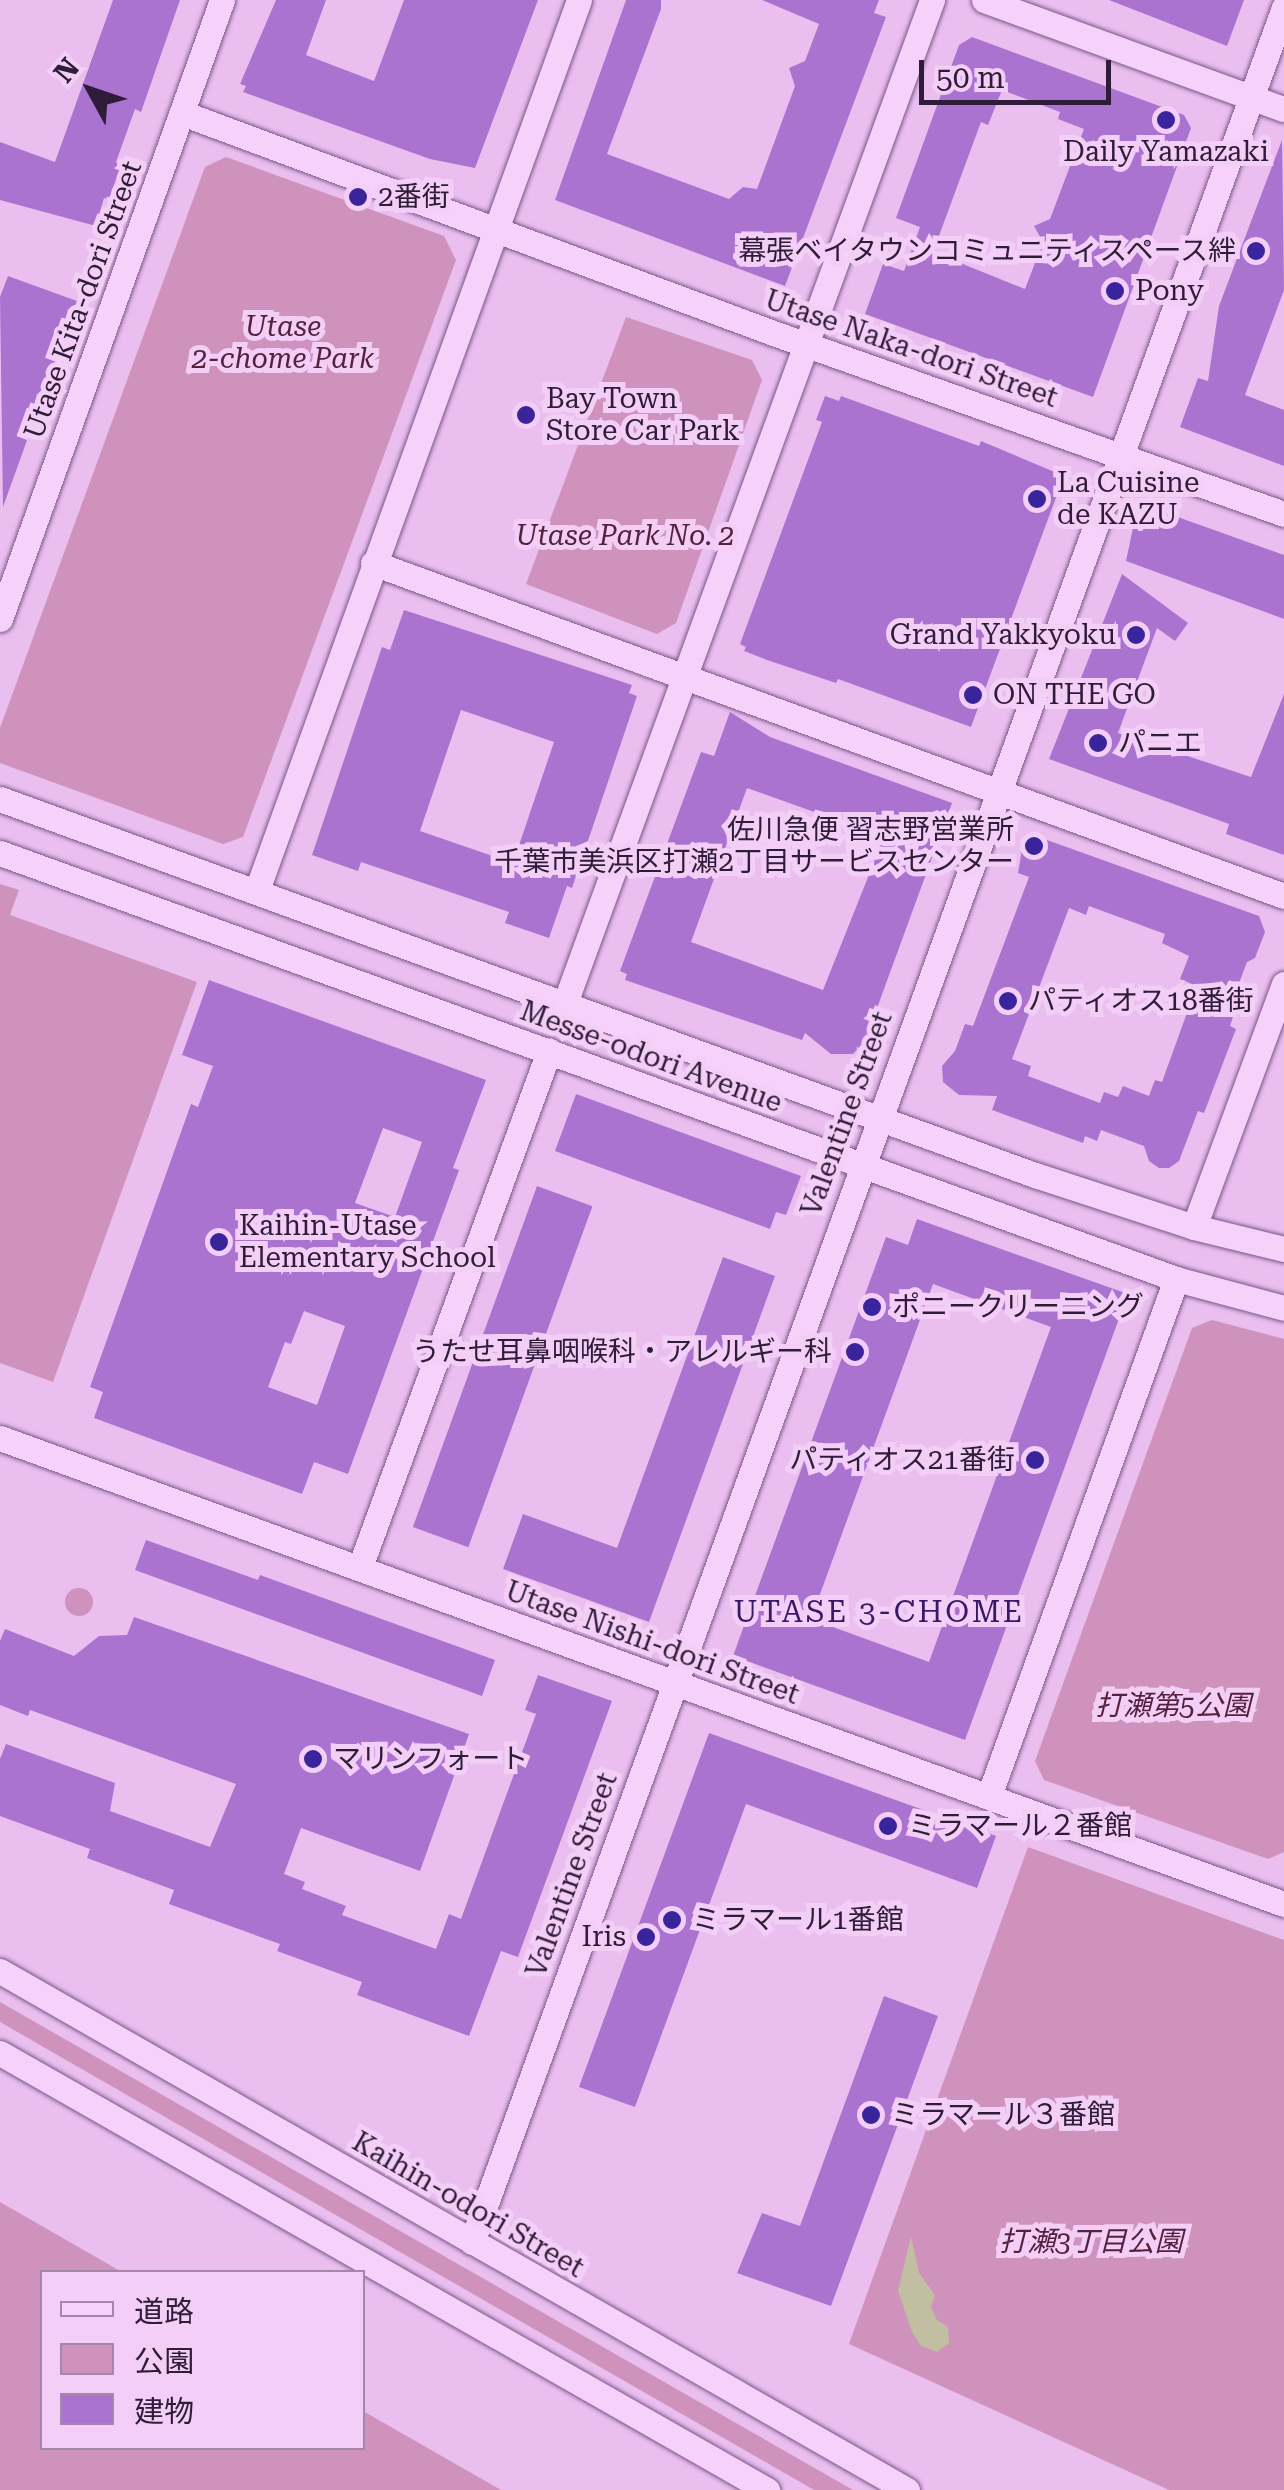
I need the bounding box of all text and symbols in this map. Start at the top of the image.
north arrow [40,40,140,140]
scale bar [924,40,1116,102]
text: N [47,52,86,89]
text: 50 m [936,60,1005,95]
marker: Daily Yamazaki [1155,109,1177,131]
place label: Daily Yamazaki [1063,135,1269,169]
street label: Utase Kita-dori Street [17,156,149,444]
place label: 2番街 [378,180,450,214]
marker: 2番街 [347,186,369,208]
place label: 幕張ベイタウンコミュニティスペース絆 [732,234,1236,268]
marker: 幕張ベイタウンコミュニティスペース絆 [1245,240,1267,262]
place label: Pony [1135,274,1204,308]
marker: Pony [1104,280,1126,302]
street label: Utase Naka-dori Street [760,283,1062,415]
park label: Utase 2-chome Park [192,310,374,376]
place label: Bay Town Store Car Park [546,382,740,448]
marker: Bay Town Store Car Park [515,404,537,426]
place label: La Cuisine de KAZU [1057,466,1199,532]
marker: La Cuisine de KAZU [1026,488,1048,510]
park label: Utase Park No. 2 [516,519,734,553]
place label: Grand Yakkyoku [890,618,1116,652]
marker: Grand Yakkyoku [1125,624,1147,646]
place label: ON THE GO [993,678,1156,712]
marker: ON THE GO [962,684,984,706]
place label: パニエ [1118,726,1202,760]
marker: パニエ [1087,732,1109,754]
place label: 佐川急便 習志野営業所 千葉市美浜区打瀬2丁目サービスセンター [494,813,1014,879]
marker: 佐川急便 習志野営業所 千葉市美浜区打瀬2丁目サービスセンター [1023,835,1045,857]
place label: パティオス18番街 [1028,984,1255,1018]
marker: パティオス18番街 [997,990,1019,1012]
street label: Messe-odori Avenue [516,994,786,1120]
street label: Valentine Street [794,1007,900,1221]
place label: Kaihin-Utase Elementary School [239,1209,496,1275]
marker: Kaihin-Utase Elementary School [208,1231,230,1253]
place label: ポニークリーニング [892,1290,1144,1324]
marker: ポニークリーニング [861,1296,883,1318]
place label: うたせ耳鼻咽喉科・アレルギー科 [412,1335,832,1369]
marker: うたせ耳鼻咽喉科・アレルギー科 [842,1339,868,1365]
place label: パティオス21番街 [788,1443,1015,1477]
marker: パティオス21番街 [1024,1449,1046,1471]
street label: Utase Nishi-dori Street [500,1574,804,1712]
district label: UTASE 3-CHOME [734,1594,1024,1630]
park label: 打瀬第5公園 [1095,1689,1251,1723]
place label: マリンフォート [333,1742,529,1776]
marker: マリンフォート [302,1748,324,1770]
street label: Valentine Street [519,1768,625,1982]
place label: ミラマール２番館 [908,1809,1132,1843]
marker: ミラマール２番館 [877,1815,899,1837]
place label: ミラマール1番館 [692,1903,904,1937]
marker: ミラマール1番館 [661,1909,683,1931]
place label: Iris [582,1920,626,1954]
marker: Iris [635,1926,657,1948]
place label: ミラマール３番館 [891,2098,1115,2132]
marker: ミラマール３番館 [860,2104,882,2126]
street label: Kaihin-odori Street [346,2125,590,2285]
park label: 打瀬3丁目公園 [999,2225,1183,2259]
legend [40,2270,365,2450]
text: 道路 [134,2294,194,2329]
text: 公園 [134,2344,194,2379]
text: 建物 [134,2394,194,2429]

